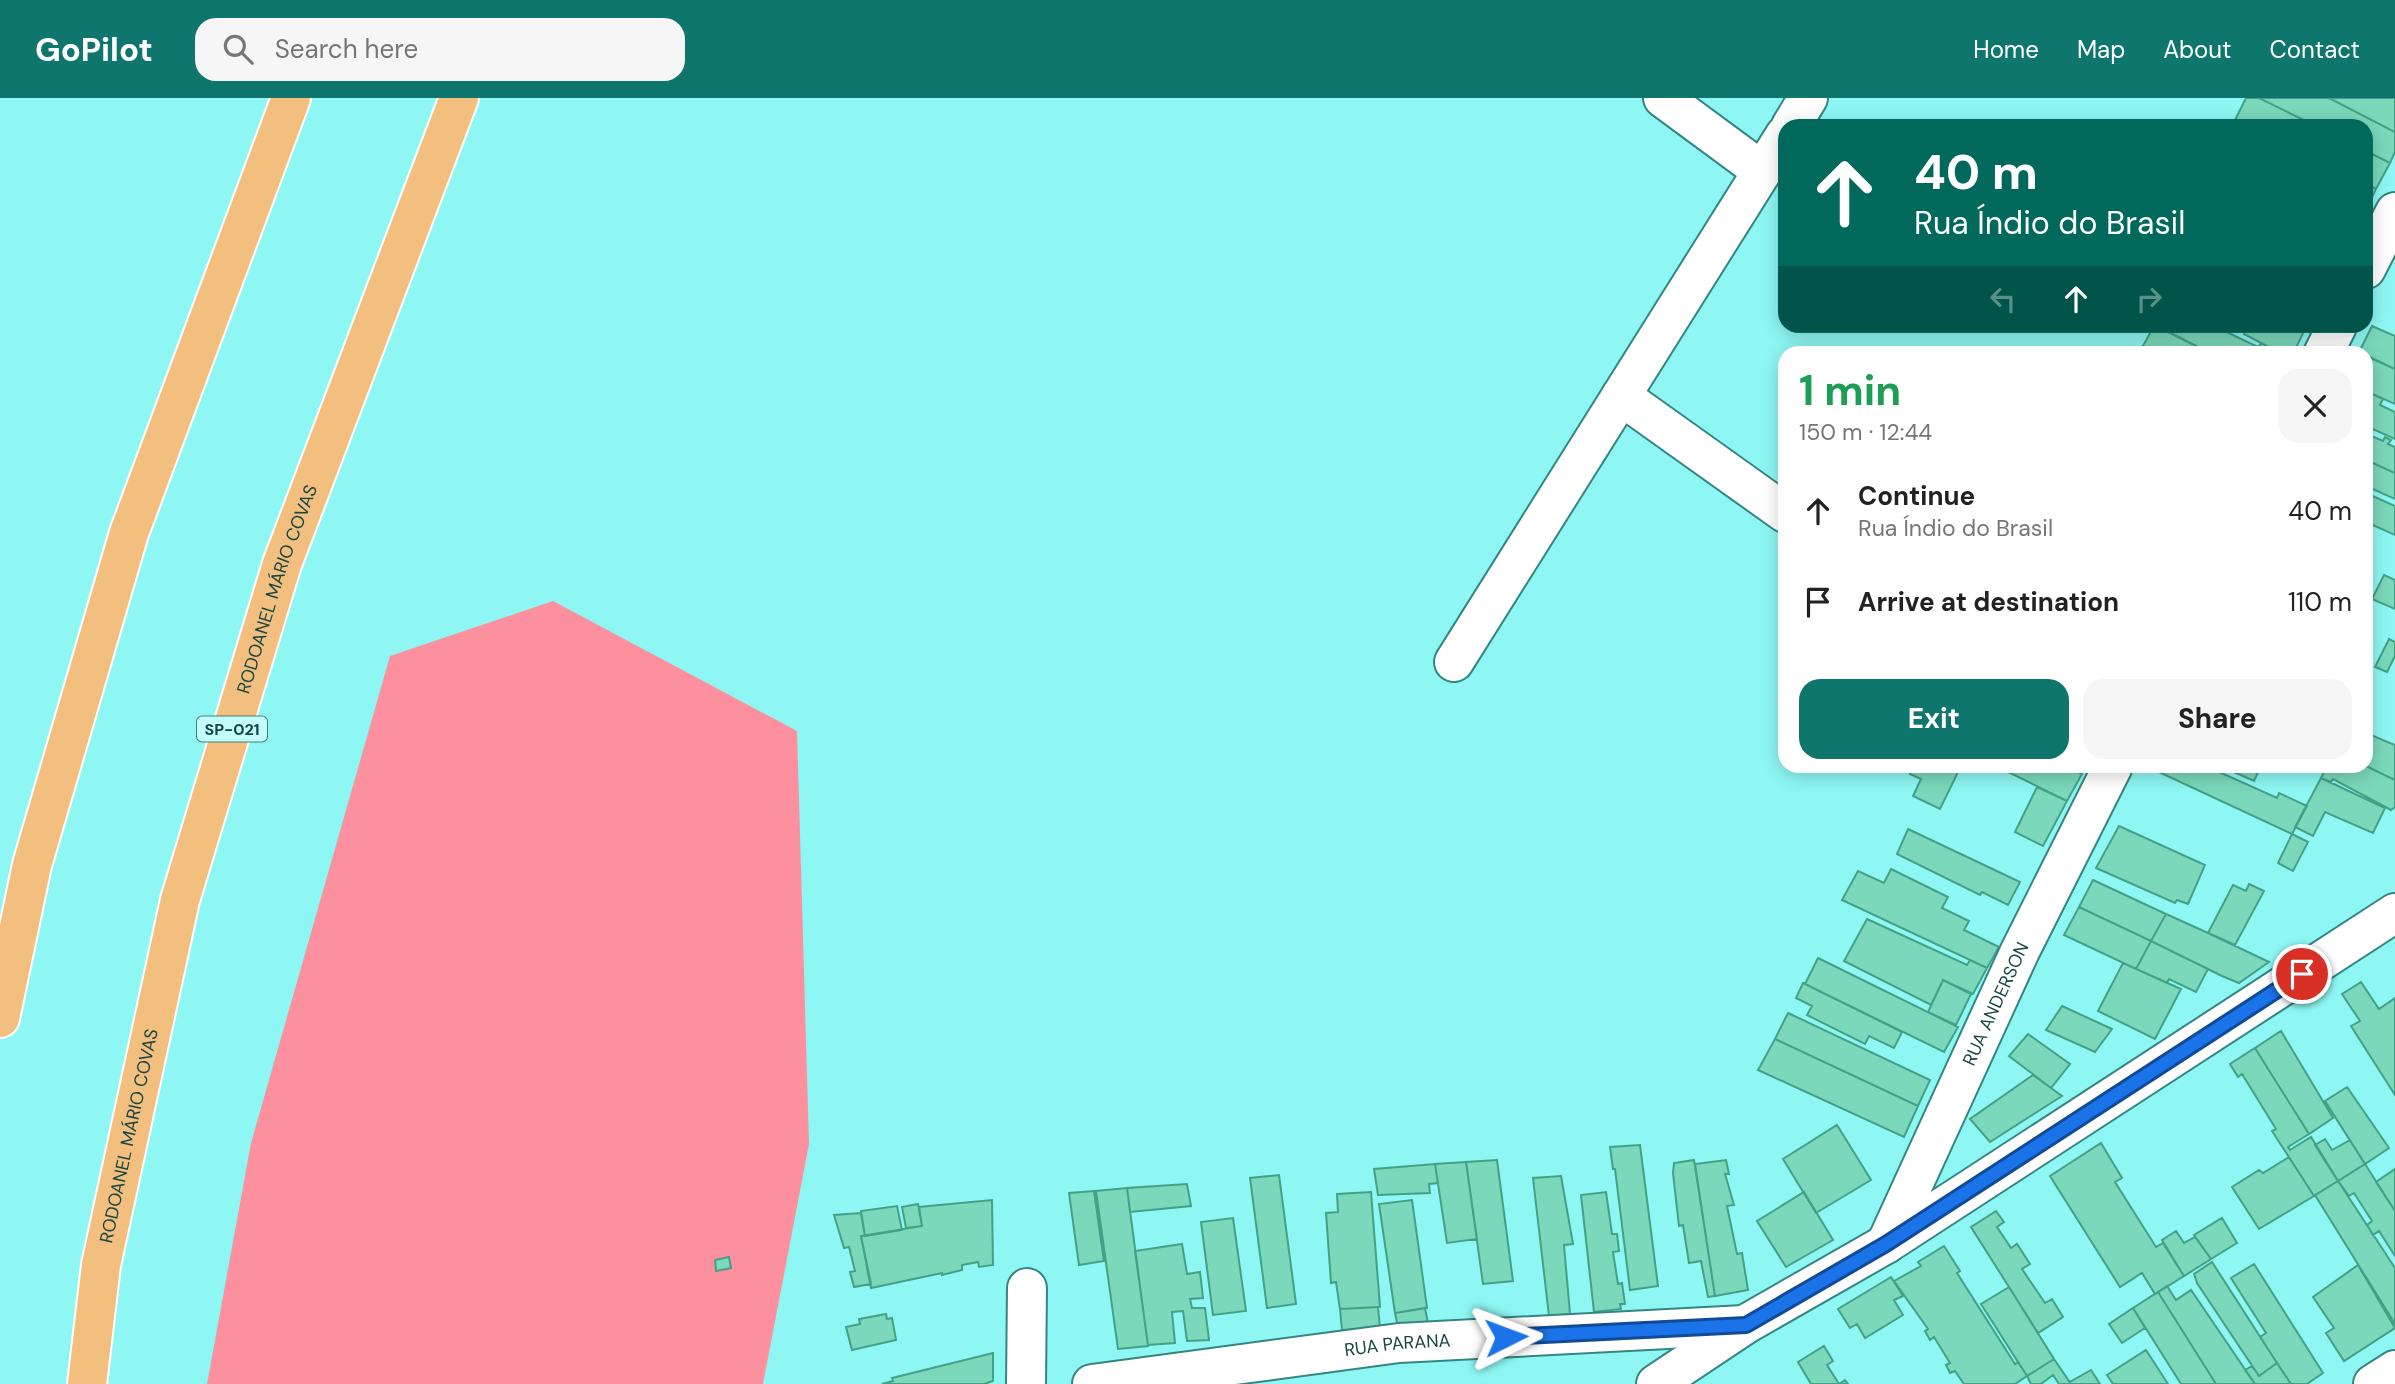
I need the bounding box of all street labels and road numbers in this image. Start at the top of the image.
street label: RODOANEL MÁRIO COVAS [231,481,323,696]
road number: SP-021 [197,716,267,742]
street label: RUA ANDERSON [1957,938,2035,1069]
street label: RODOANEL MÁRIO COVAS [94,1026,164,1245]
street label: RUA PARANA [1343,1328,1451,1362]

